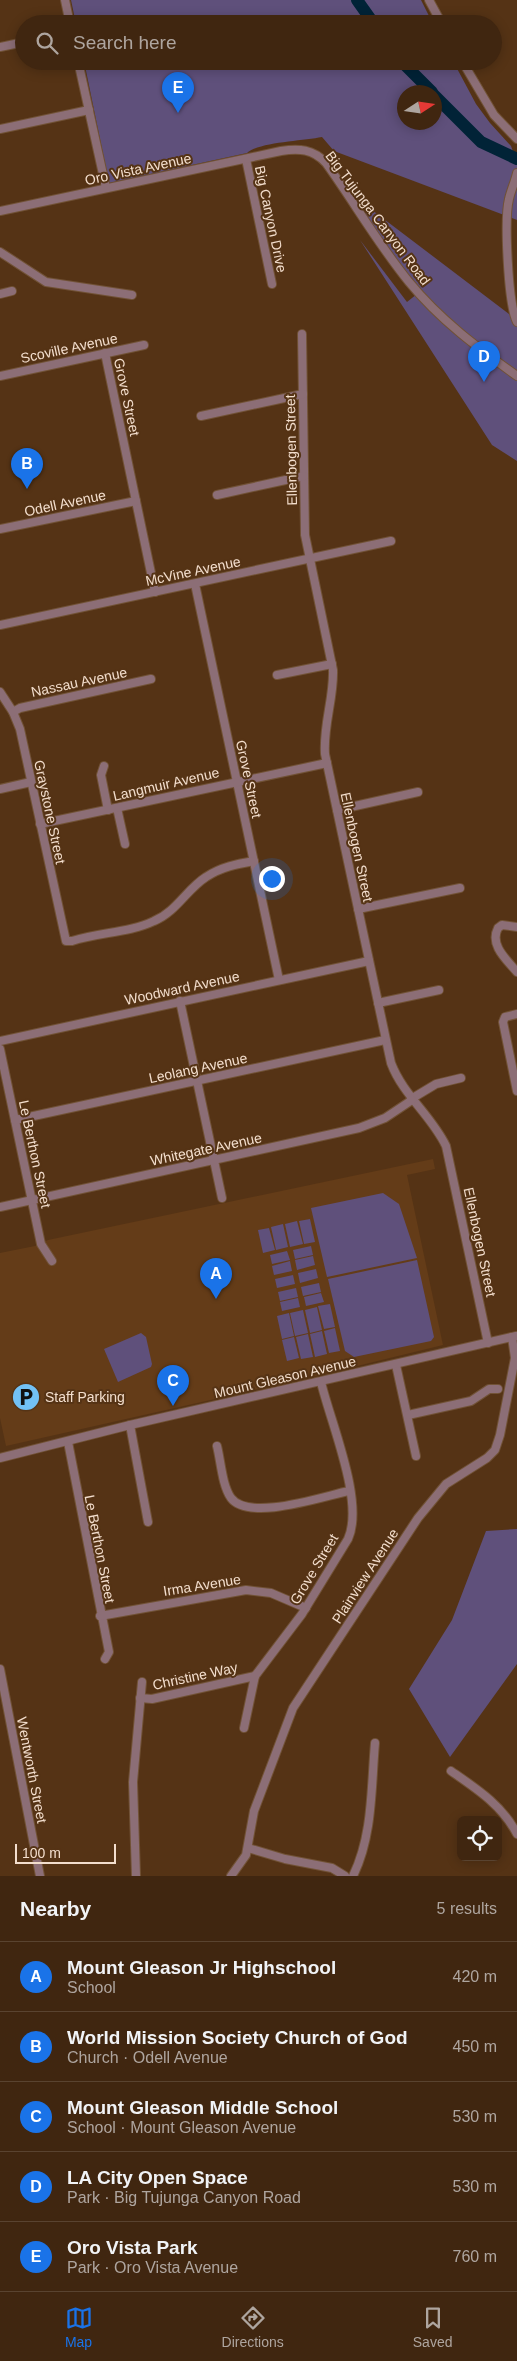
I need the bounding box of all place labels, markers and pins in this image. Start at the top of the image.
pin: E [162,72,194,113]
pin: D [468,341,500,382]
pin: B [11,448,43,489]
pin: A [200,1258,232,1299]
pin: C [157,1365,189,1406]
parking icon: Staff Parking [11,1382,41,1412]
place label: Staff Parking [45,1389,125,1405]

